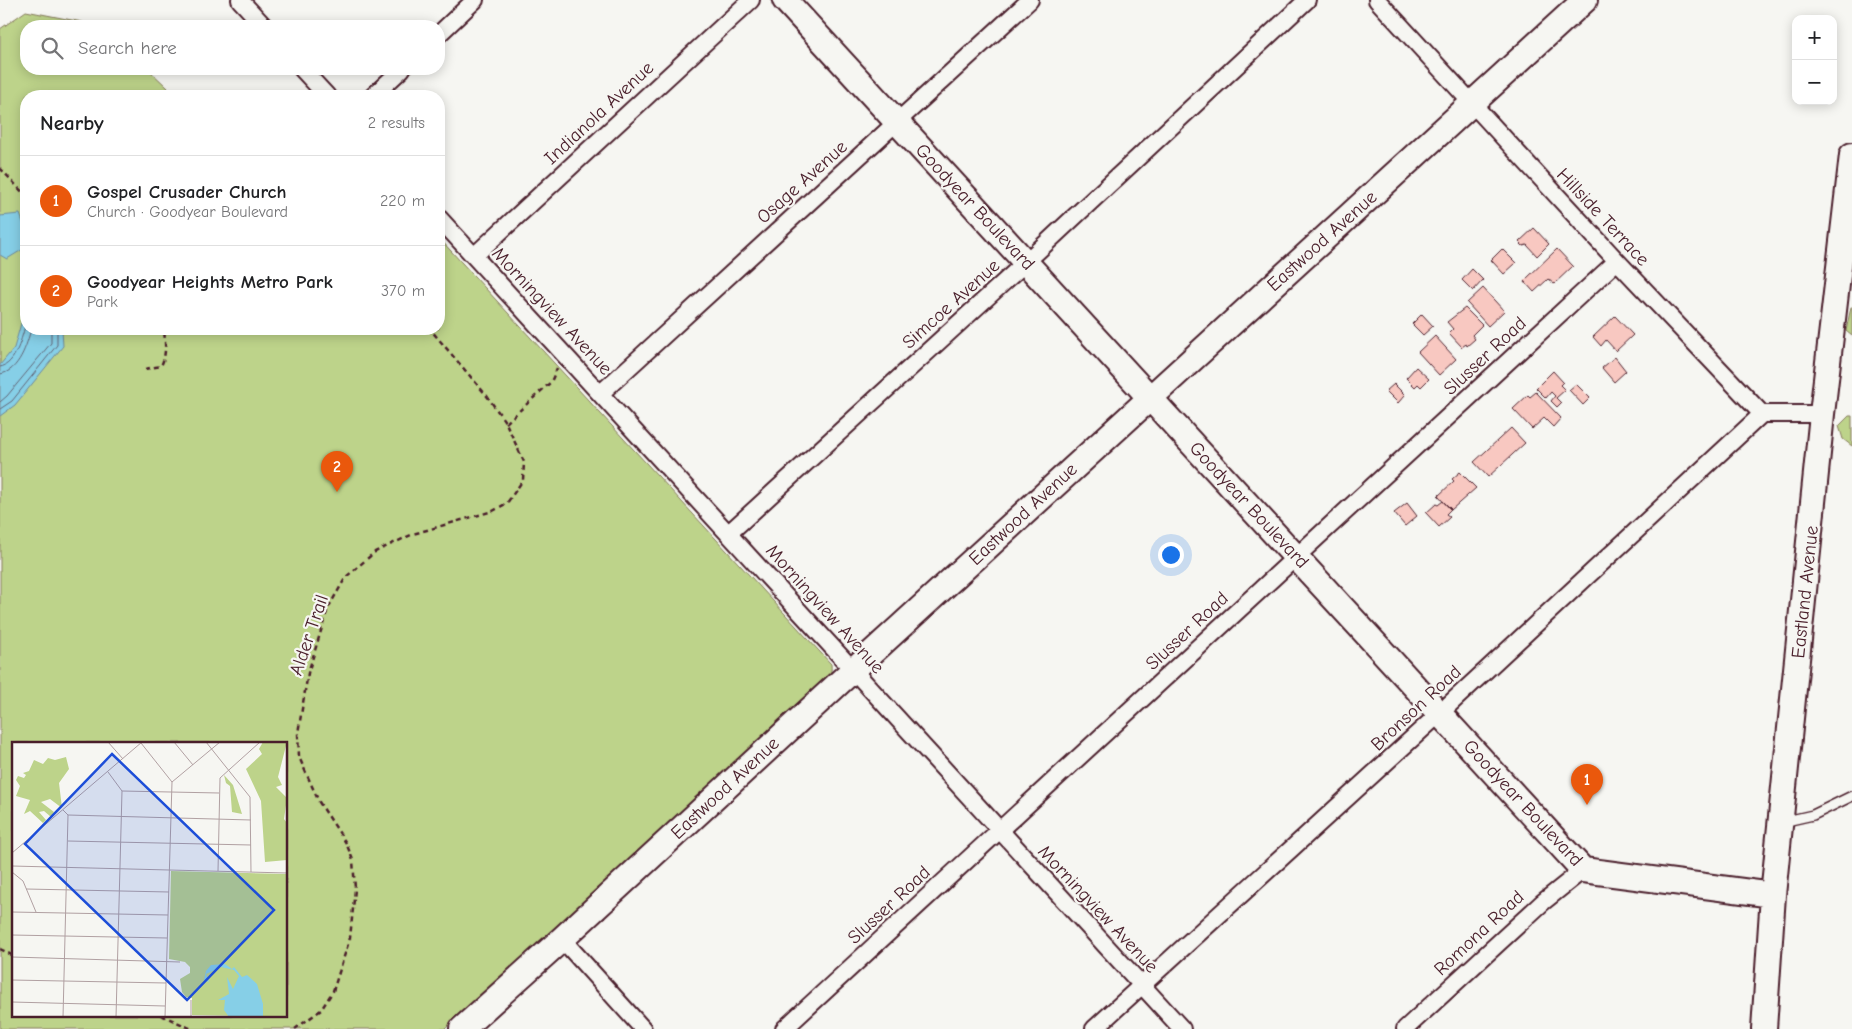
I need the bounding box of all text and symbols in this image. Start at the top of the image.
map controls [1792,15,1837,105]
button: + [1792,15,1837,60]
search box [20,20,445,75]
icon: search [38,34,66,62]
text: Search here [78,37,177,59]
street label: Indianola Avenue [540,57,658,169]
button: − [1792,60,1837,105]
text: Nearby [40,111,104,135]
text: 2 results [368,114,425,132]
street label: Osage Avenue [752,136,852,228]
street label: Goodyear Boulevard [911,139,1039,275]
street label: Hillside Terrace [1552,164,1654,270]
text: Gospel Crusader Church [87,181,286,203]
street label: Eastwood Avenue [1263,186,1381,296]
text: 1 [53,192,59,210]
text: 220 m [380,192,425,210]
text: Church · Goodyear Boulevard [87,203,288,221]
street label: Morningview Avenue [487,243,617,379]
street label: Simcoe Avenue [898,255,1004,353]
text: Goodyear Heights Metro Park [87,271,333,293]
text: 2 [52,282,60,300]
text: 370 m [381,282,425,300]
text: Park [87,293,118,311]
street label: Slusser Road [1439,312,1531,400]
street label: Goodyear Boulevard [1185,437,1313,573]
pin: 2 [321,451,353,492]
street label: Eastwood Avenue [964,458,1082,570]
street label: Eastland Avenue [1787,525,1823,659]
street label: Morningview Avenue [761,540,889,678]
your location [1158,542,1184,568]
street label: Slusser Road [1141,587,1233,675]
street label: Alder Trail [285,592,333,678]
street label: Bronson Road [1366,661,1466,755]
street label: Eastwood Avenue [666,732,784,844]
street label: Goodyear Boulevard [1459,735,1587,871]
inset map [12,742,288,1016]
pin: 1 [1571,764,1603,805]
street label: Morningview Avenue [1033,841,1163,977]
street label: Slusser Road [843,861,935,949]
street label: Romona Road [1430,886,1528,980]

